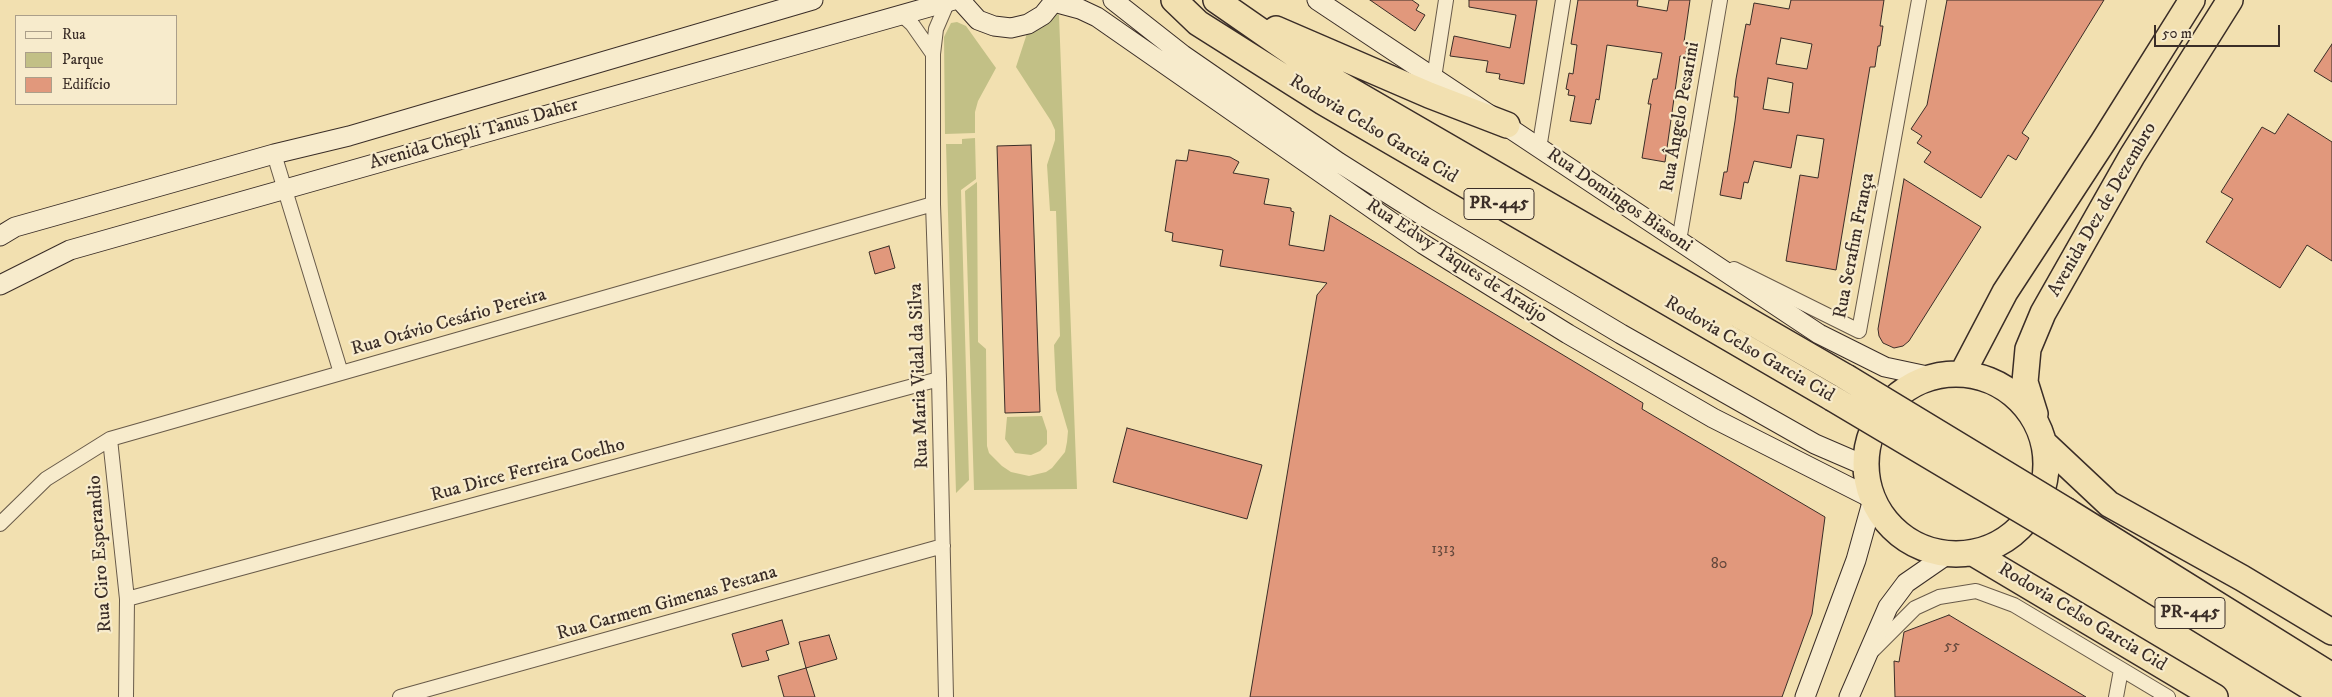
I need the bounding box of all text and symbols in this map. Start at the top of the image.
legend [15,15,178,105]
scale bar [2157,15,2283,47]
text: 50 m [2162,24,2192,43]
text: Rua [62,25,86,44]
street label: Rua Ângelo Pesarini [1657,40,1705,194]
text: Parque [62,50,103,69]
street label: Rodovia Celso Garcia Cid [1285,71,1461,189]
text: Edifício [62,75,110,94]
street label: Avenida Chepli Tanus Daher [367,94,581,176]
street label: Avenida Dez de Dezembro [2044,119,2162,301]
street label: Rua Domingos Biasoni [1542,144,1696,258]
street label: Rua Serafim França [1830,171,1880,321]
road number: PR-445 [1464,188,1534,220]
street label: Rua Edwy Taques de Araújo [1361,195,1551,329]
street label: Rua Maria Vidal da Silva [905,283,935,469]
street label: Rua Otávio Cesário Pereira [349,284,549,362]
street label: Rodovia Celso Garcia Cid [1660,292,1838,408]
street label: Rua Dirce Ferreira Coelho [429,434,627,508]
street label: Rua Ciro Esperandio [84,475,118,633]
house number: 1313 [1431,540,1455,560]
house number: 80 [1711,555,1727,575]
street label: Rodovia Celso Garcia Cid [1994,559,2170,677]
street label: Rua Carmem Gimenas Pestana [554,562,780,646]
road number: PR-445 [2155,598,2225,628]
house number: 55 [1944,637,1960,657]

